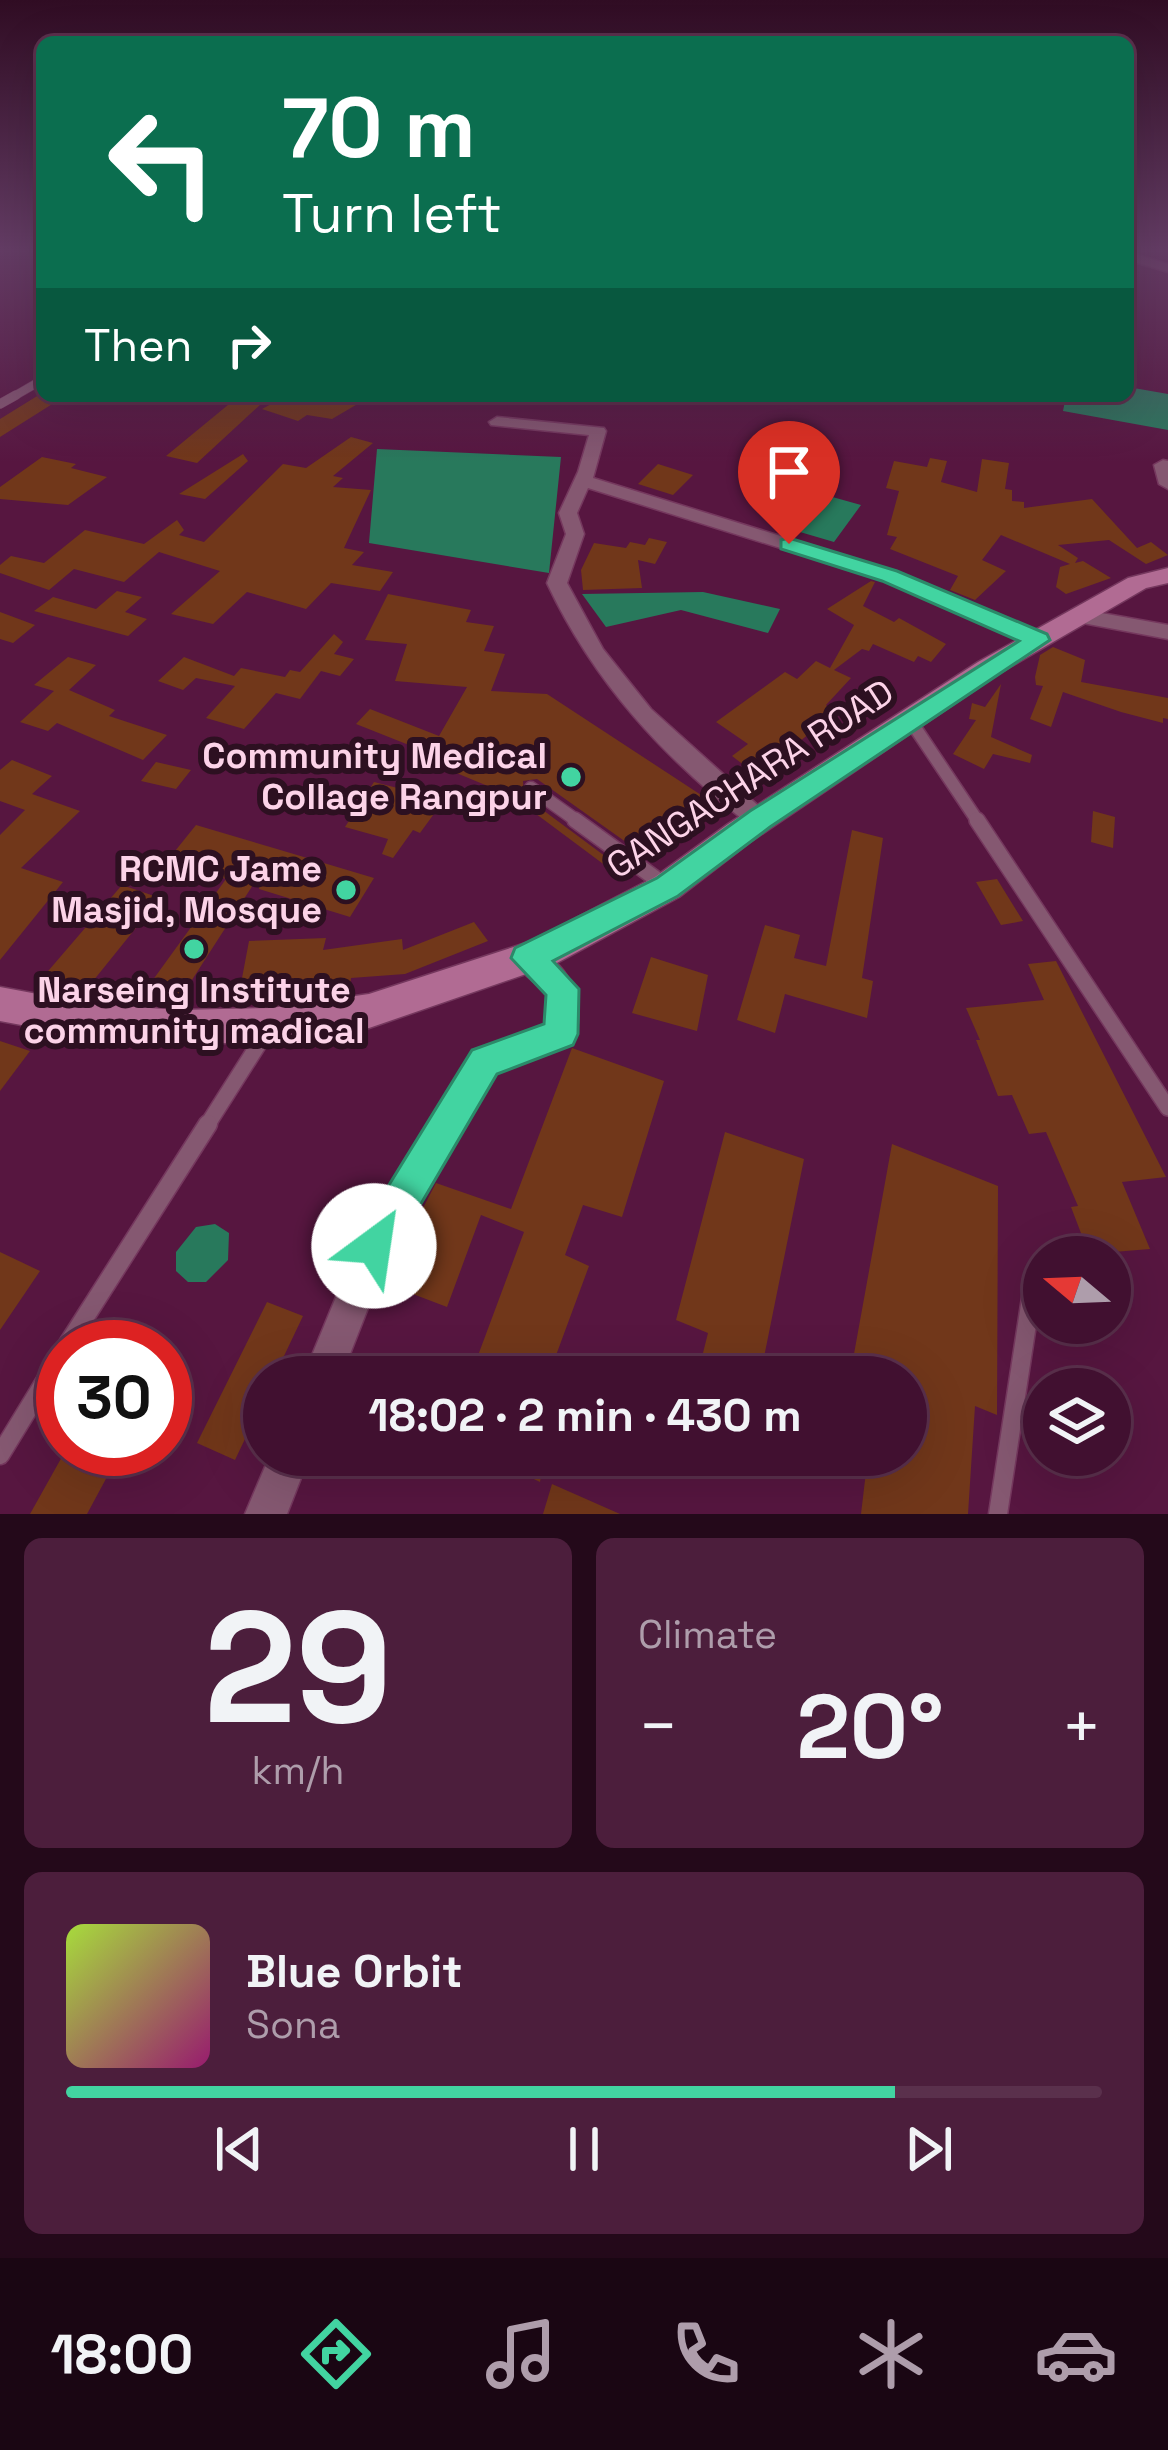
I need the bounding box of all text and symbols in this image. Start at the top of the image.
text: 70 m [282,74,476,182]
icon: left [84,84,240,240]
text: Turn left [282,179,502,248]
icon: right [216,312,282,378]
text: Then [84,317,192,374]
pin [738,421,840,544]
icon: arrive [756,439,822,505]
street label: GANGACHARA ROAD [598,669,902,889]
place label: Community Medical Collage Rangpur [202,733,547,820]
marker: Community Medical Collage Rangpur [558,764,584,790]
place label: RCMC Jame Masjid, Mosque [51,846,322,933]
marker: RCMC Jame Masjid, Mosque [333,877,359,903]
marker: Narseing Institute community madical [181,936,207,962]
place label: Narseing Institute community madical [23,967,365,1054]
position arrow [311,1183,437,1309]
north arrow [1023,1236,1131,1344]
map controls [1023,1236,1131,1476]
speed limit sign: 30 [36,1320,192,1476]
button: layers [1023,1368,1131,1476]
text: 18:02 · 2 min · 430 m [368,1387,802,1444]
text: 29 [204,1568,392,1768]
text: Climate [638,1610,777,1659]
text: 20° [796,1669,944,1784]
text: − [638,1684,679,1768]
text: + [1061,1684,1102,1768]
text: km/h [252,1746,344,1795]
text: Blue Orbit [246,1943,462,2000]
text: Sona [246,2000,340,2049]
icon: previous [206,2116,272,2182]
icon: pause [551,2116,617,2182]
icon: next [896,2116,962,2182]
icon: directions [294,2312,378,2396]
icon: music [479,2312,563,2396]
icon: phone [664,2312,748,2396]
icon: climate [849,2312,933,2396]
icon: car [1034,2312,1118,2396]
text: 18:00 [50,2320,193,2389]

